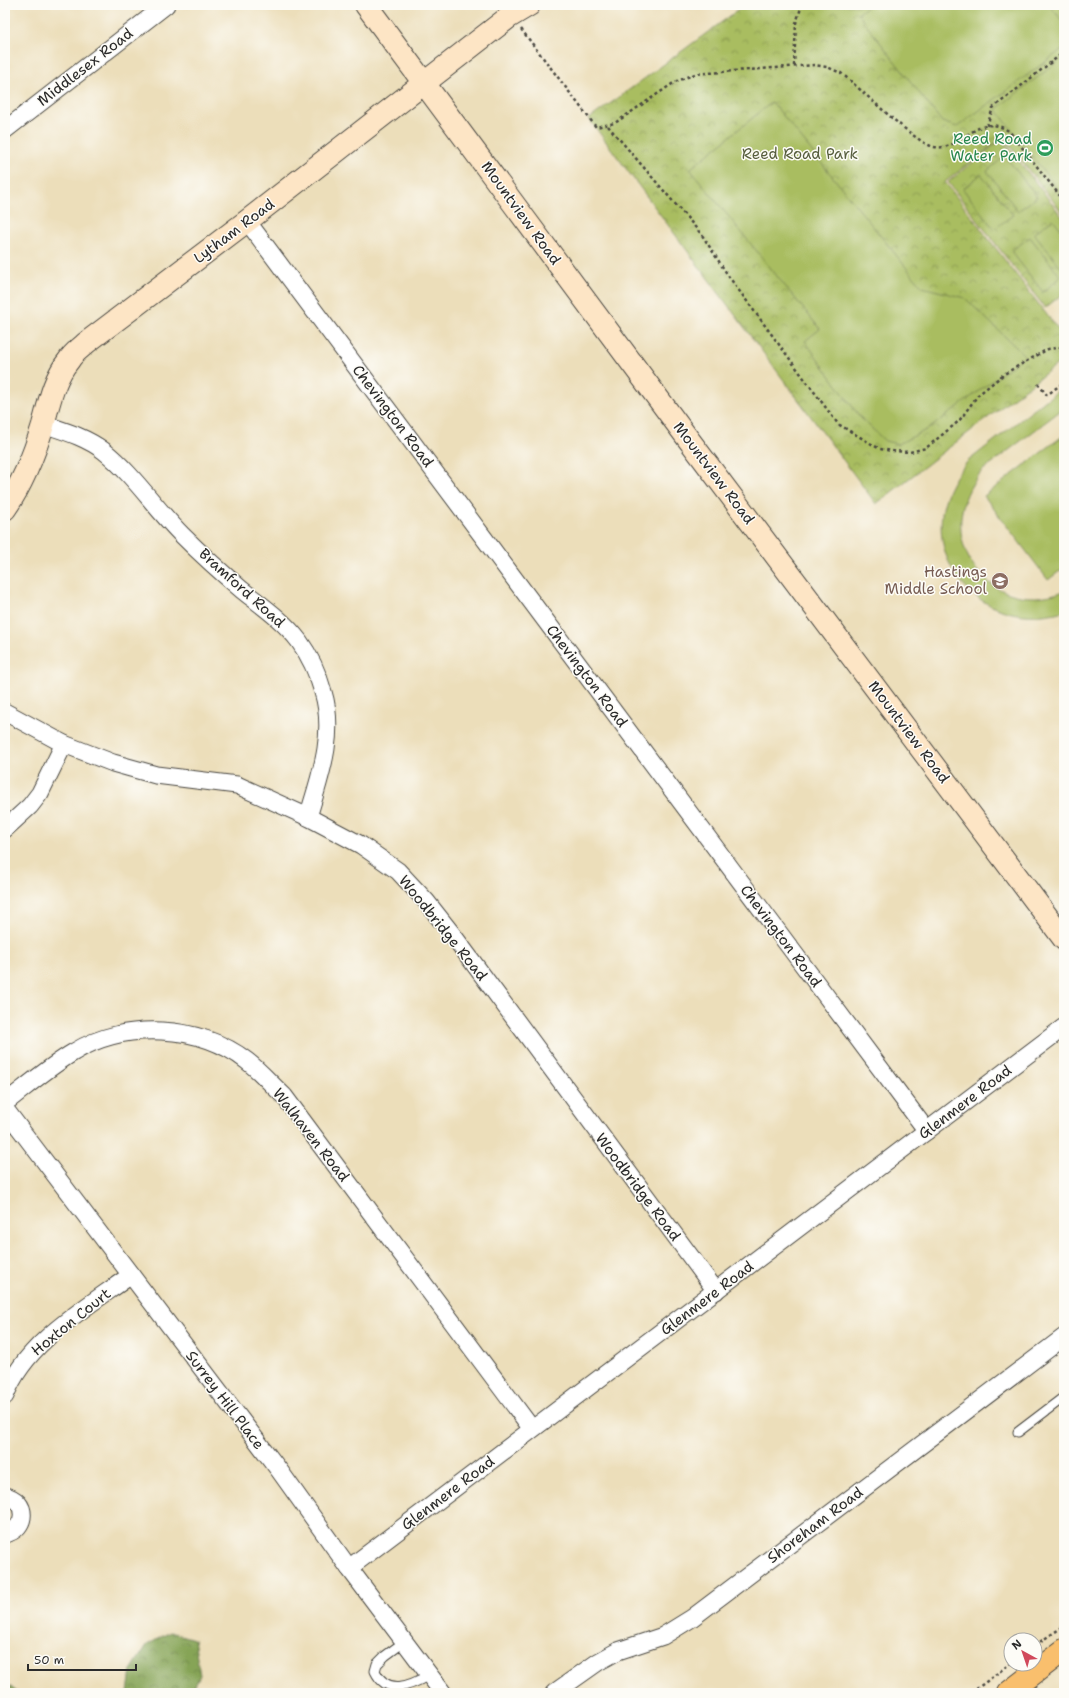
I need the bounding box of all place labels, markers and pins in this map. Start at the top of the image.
place label: Reed Road Water Park [950,129,1032,166]
sports icon: Reed Road Water Park [1035,138,1055,158]
place label: Hastings Middle School [885,562,987,599]
school or university icon: Hastings Middle School [990,571,1010,591]

